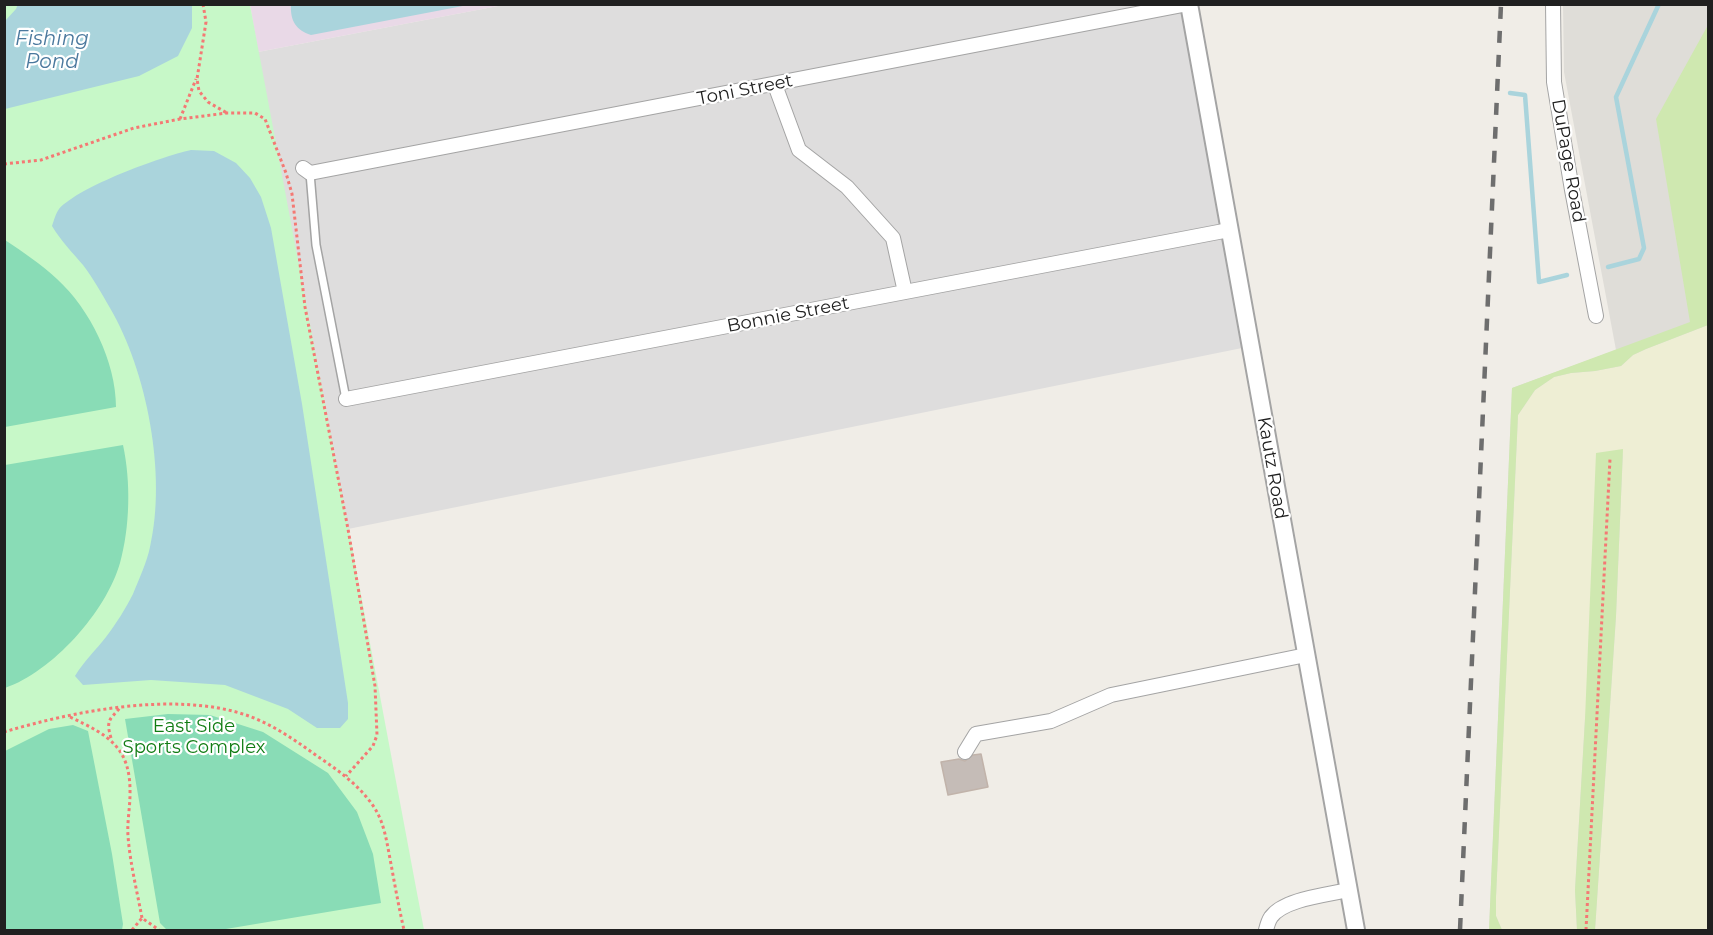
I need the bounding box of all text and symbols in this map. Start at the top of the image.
water label: Fishing Pond [15,27,89,74]
street label: Toni Street [695,70,795,110]
street label: DuPage Road [1546,97,1590,225]
street label: Bonnie Street [725,293,851,337]
street label: Kautz Road [1252,415,1292,521]
park label: East Side Sports Complex [123,716,265,758]

